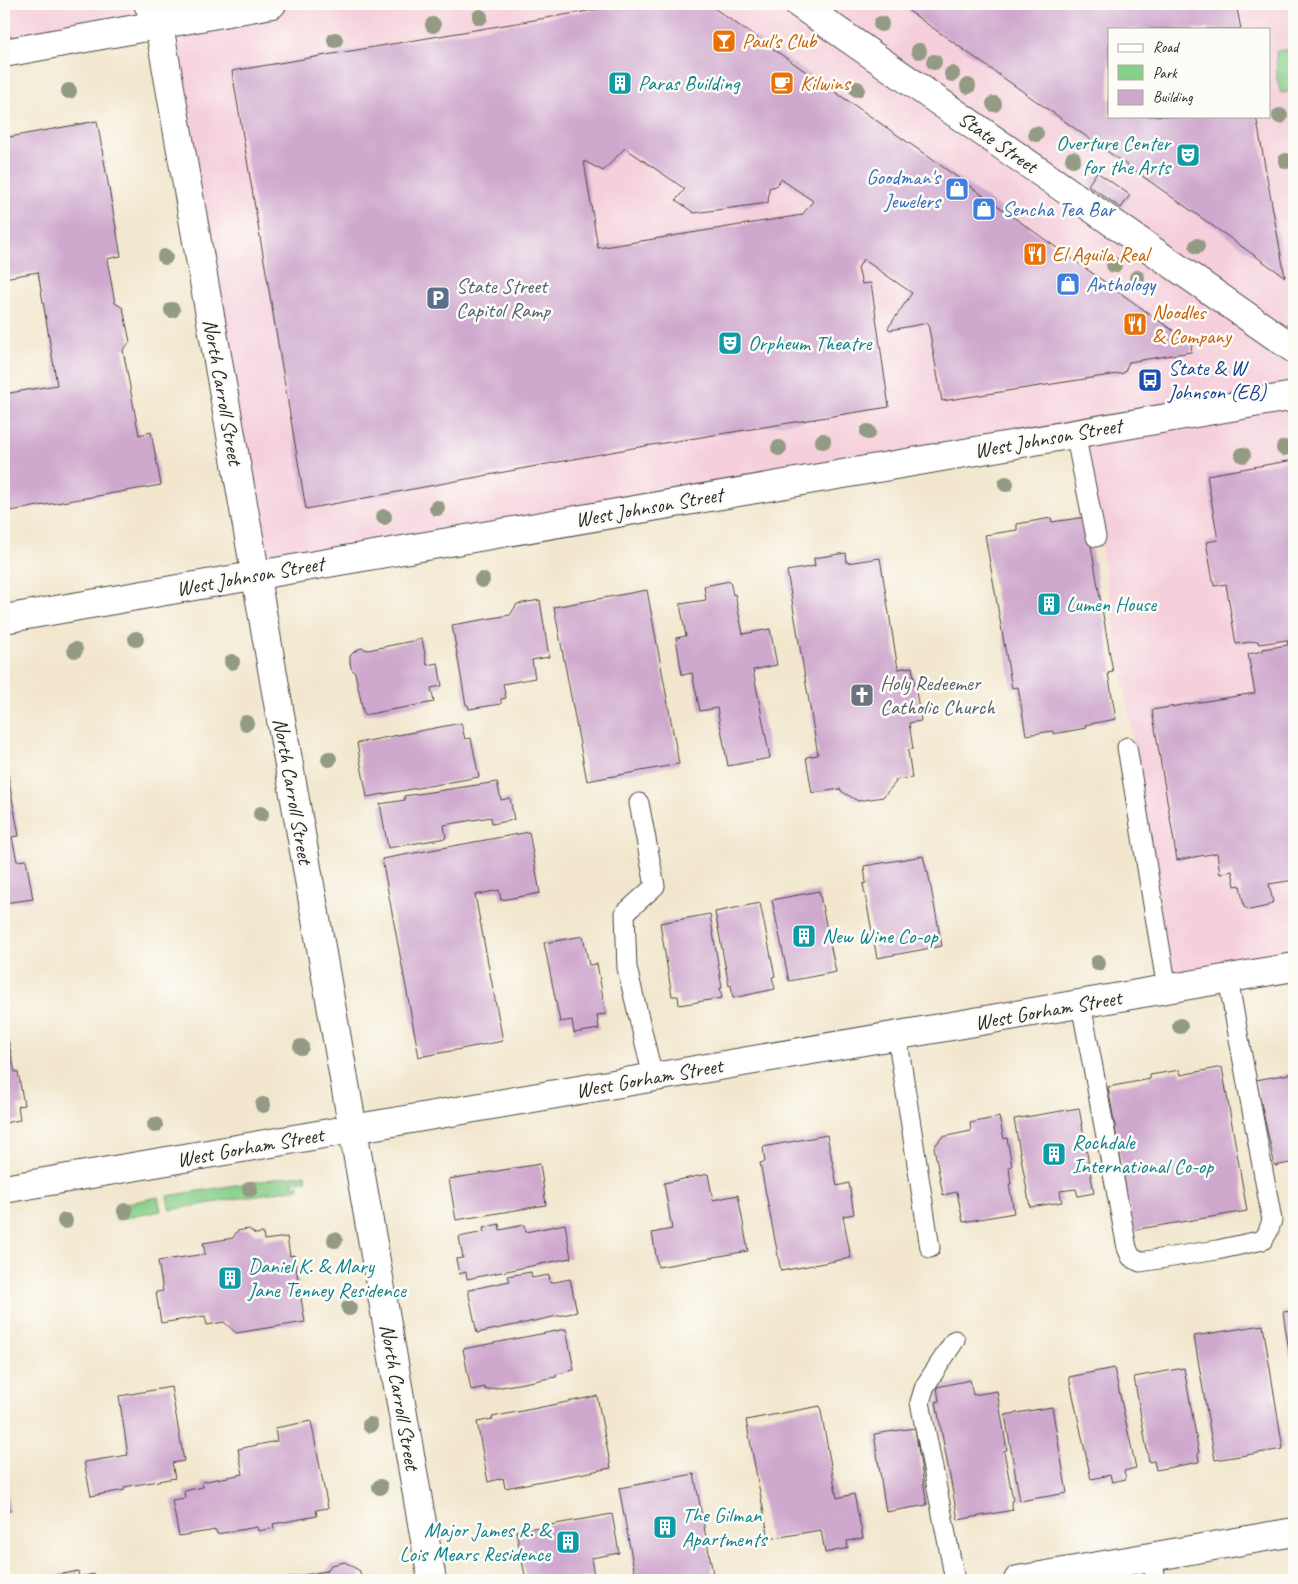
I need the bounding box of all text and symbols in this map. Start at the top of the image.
bar icon: Paul's Club [711,28,737,54]
place label: Paul's Club [742,28,818,54]
legend [1108,28,1270,118]
text: Road [1153,38,1180,57]
text: Park [1153,64,1178,83]
building icon: Paras Building [607,70,633,96]
place label: Paras Building [638,70,741,96]
cafe icon: Kilwins [769,70,795,96]
place label: Kilwins [800,70,851,96]
text: Building [1153,88,1193,107]
street label: State Street [953,105,1044,180]
place label: Overture Center for the Arts [1056,130,1172,180]
theatre icon: Overture Center for the Arts [1175,142,1201,168]
place label: Goodman's Jewelers [866,164,942,214]
shop icon: Goodman's Jewelers [944,176,970,202]
shop icon: Sencha Tea Bar [971,196,997,222]
place label: Sencha Tea Bar [1002,196,1117,222]
restaurant icon: El Aguila Real [1022,241,1048,267]
place label: El Aguila Real [1052,241,1152,267]
shop icon: Anthology [1055,271,1081,297]
place label: Anthology [1086,271,1157,297]
place label: State Street Capitol Ramp [456,273,551,323]
parking icon: State Street Capitol Ramp [425,285,451,311]
place label: Noodles & Company [1152,299,1233,349]
restaurant icon: Noodles & Company [1122,311,1148,337]
street label: North Carroll Street [197,317,249,469]
theatre icon: Orpheum Theatre [717,330,743,356]
place label: Orpheum Theatre [748,330,873,356]
place label: State & W Johnson (EB) [1167,355,1267,405]
bus stop icon: State & W Johnson (EB) [1137,367,1163,393]
street label: West Johnson Street [972,412,1127,464]
street label: West Johnson Street [573,481,728,533]
street label: West Johnson Street [174,550,329,602]
building icon: Lumen House [1036,591,1062,617]
place label: Lumen House [1066,591,1157,617]
place label: Holy Redeemer Catholic Church [880,670,996,720]
church icon: Holy Redeemer Catholic Church [849,682,875,708]
street label: North Carroll Street [267,716,319,868]
building icon: New Wine Co-op [791,923,817,949]
place label: New Wine Co-op [822,923,939,949]
street label: West Gorham Street [973,984,1125,1036]
street label: West Gorham Street [574,1052,726,1104]
street label: West Gorham Street [175,1121,327,1173]
place label: Rochdale International Co-op [1072,1129,1214,1179]
building icon: Rochdale International Co-op [1041,1141,1067,1167]
place label: Daniel K. & Mary Jane Tenney Residence [247,1253,407,1303]
building icon: Daniel K. & Mary Jane Tenney Residence [217,1265,243,1291]
street label: North Carroll Street [374,1322,426,1474]
place label: The Gilman Apartments [682,1502,768,1552]
building icon: The Gilman Apartments [652,1514,678,1540]
place label: Major James R. & Lois Mears Residence [400,1517,552,1567]
building icon: Major James R. & Lois Mears Residence [555,1529,581,1555]

